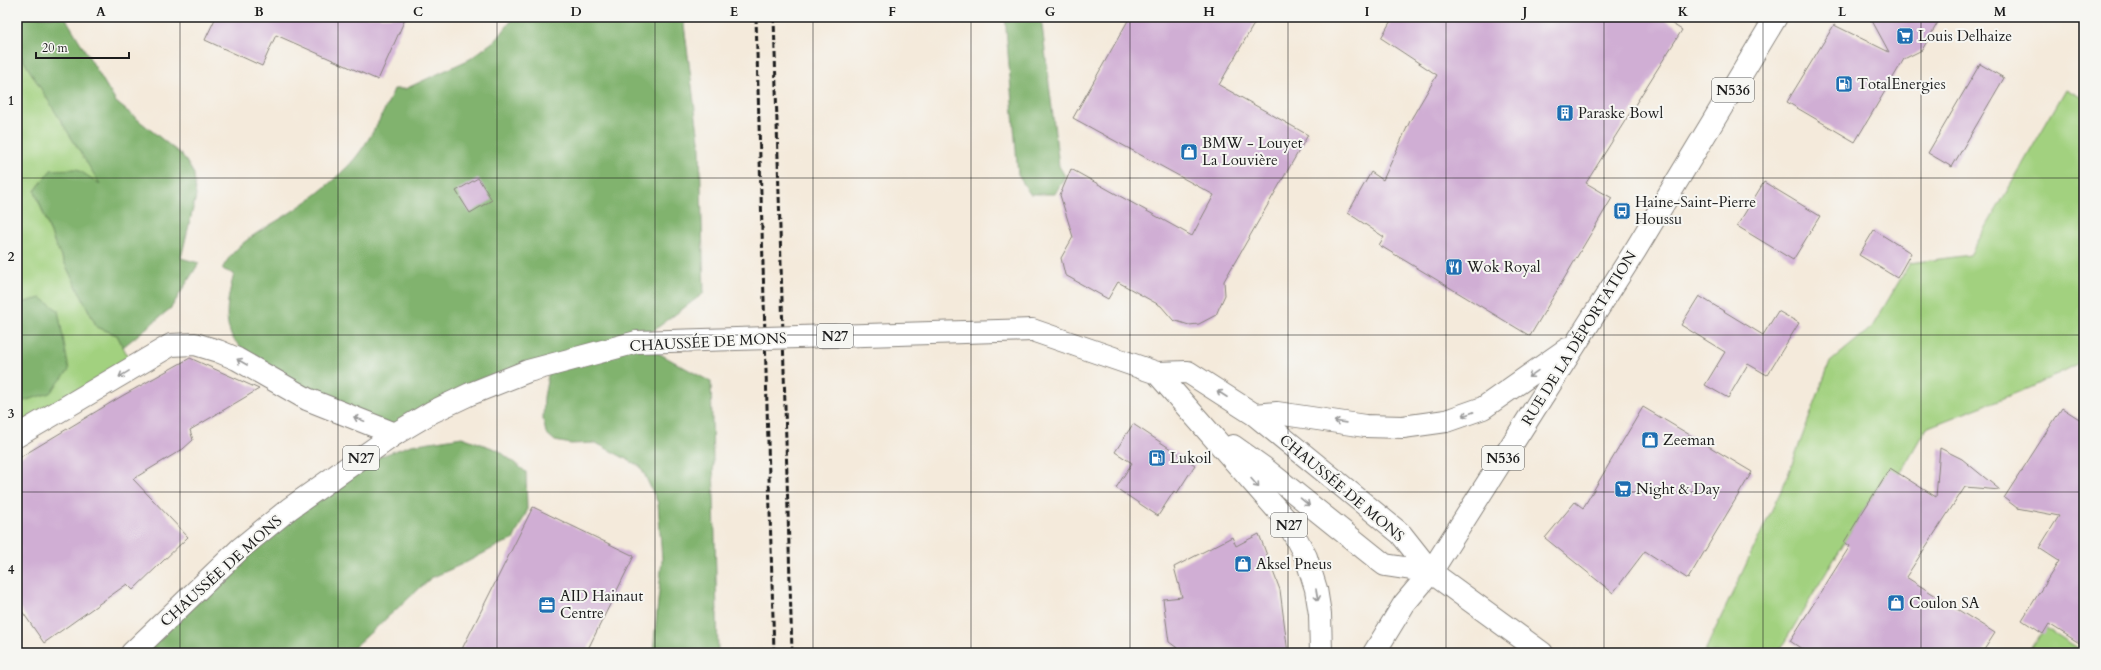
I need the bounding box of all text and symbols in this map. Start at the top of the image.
text: A [96,3,106,21]
text: B [254,3,264,21]
text: C [413,3,423,21]
text: D [570,3,582,21]
text: E [730,3,738,21]
text: F [888,3,896,21]
text: G [1045,3,1056,21]
text: H [1203,3,1215,21]
text: I [1364,3,1370,21]
text: J [1521,3,1528,21]
text: K [1678,3,1689,21]
text: L [1838,3,1847,21]
text: M [1994,3,2007,21]
supermarket icon: Louis Delhaize [1895,26,1915,46]
place label: Louis Delhaize [1918,26,2012,46]
scale bar [36,34,129,60]
text: 20 m [42,40,69,56]
fuel station icon: TotalEnergies [1834,74,1854,94]
place label: TotalEnergies [1857,74,1946,94]
road number: N536 [1712,78,1754,102]
text: 1 [8,92,14,110]
building icon: Paraske Bowl [1555,103,1575,123]
place label: Paraske Bowl [1578,103,1664,123]
place label: BMW - Louyet La Louvière [1202,133,1303,170]
shop icon: BMW - Louyet La Louvière [1179,142,1199,162]
place label: Haine-Saint-Pierre Houssu [1635,192,1756,229]
bus stop icon: Haine-Saint-Pierre Houssu [1612,201,1632,221]
street label: RUE DE LA DÉPORTATION [1517,247,1641,429]
text: 2 [8,248,15,266]
restaurant icon: Wok Royal [1444,257,1464,277]
place label: Wok Royal [1466,257,1541,277]
road number: N27 [817,324,853,348]
street label: CHAUSSÉE DE MONS [629,328,787,356]
one-way arrow [237,358,249,366]
one-way arrow [119,370,130,378]
one-way arrow [1527,370,1538,378]
one-way arrow [1217,390,1228,398]
text: 3 [8,405,15,423]
one-way arrow [1462,410,1474,418]
one-way arrow [353,415,365,423]
one-way arrow [1334,418,1347,426]
street label: CHAUSSÉE DE MONS [1275,430,1409,546]
shop icon: Zeeman [1640,430,1660,450]
place label: Zeeman [1663,430,1715,450]
road number: N27 [343,446,379,470]
road number: N536 [1482,446,1524,470]
fuel station icon: Lukoil [1147,448,1167,468]
place label: Lukoil [1170,448,1212,468]
one-way arrow [1251,478,1260,489]
supermarket icon: Night & Day [1613,479,1633,499]
place label: Night & Day [1636,479,1720,499]
one-way arrow [1300,497,1311,506]
street label: CHAUSSÉE DE MONS [156,511,286,631]
road number: N27 [1271,513,1307,537]
shop icon: Aksel Pneus [1233,554,1253,574]
place label: Aksel Pneus [1256,554,1332,574]
text: 4 [8,561,15,579]
place label: AID Hainaut Centre [560,586,643,623]
one-way arrow [1313,589,1321,602]
shop icon: Coulon SA [1886,593,1906,613]
place label: Coulon SA [1909,593,1980,613]
office icon: AID Hainaut Centre [537,595,557,615]

